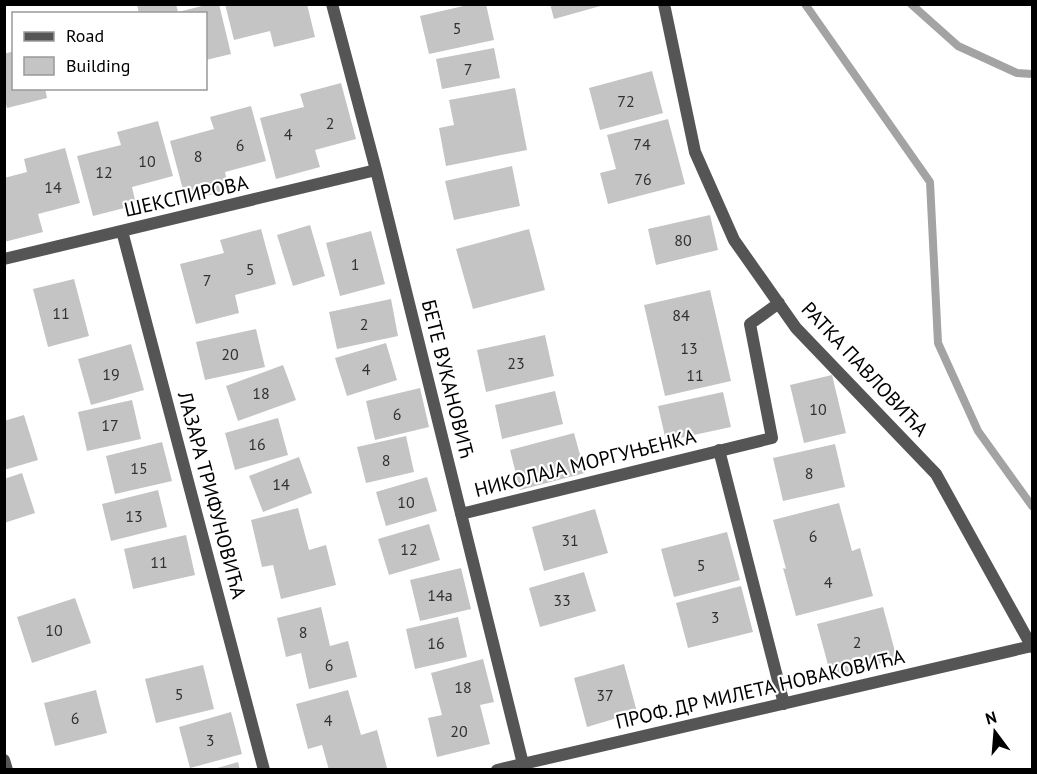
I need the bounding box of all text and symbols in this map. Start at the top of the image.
legend [12,12,207,90]
house number: 5 [453,18,461,38]
text: Road [66,24,104,47]
text: Building [66,54,130,77]
house number: 7 [464,59,472,79]
house number: 72 [617,91,635,111]
house number: 2 [326,113,334,133]
house number: 4 [284,124,293,144]
house number: 74 [633,134,651,154]
house number: 6 [236,135,244,155]
house number: 8 [194,146,202,166]
house number: 10 [138,151,156,171]
house number: 12 [95,162,113,182]
street label: ШЕКСПИРОВА [122,169,251,223]
house number: 76 [634,169,652,189]
house number: 14 [44,177,62,197]
house number: 80 [674,230,692,250]
house number: 1 [351,254,359,274]
house number: 5 [246,259,254,279]
house number: 7 [203,270,211,290]
street label: РАТКА ПАВЛОВИЋА [796,296,934,442]
street label: БЕТЕ ВУКАНОВИЋ [416,297,480,461]
house number: 11 [52,303,70,323]
house number: 84 [672,305,690,325]
house number: 2 [360,314,368,334]
house number: 13 [680,338,698,358]
house number: 20 [221,344,239,364]
house number: 23 [507,353,525,373]
house number: 4 [362,359,371,379]
house number: 19 [102,364,120,384]
house number: 11 [686,365,704,385]
house number: 18 [252,383,270,403]
street label: ЛАЗАРА ТРИФУНОВИЋА [172,388,252,602]
house number: 10 [809,399,827,419]
house number: 6 [393,404,401,424]
house number: 17 [101,415,119,435]
street label: НИКОЛАЈА МОРГУЊЕНКА [472,423,699,503]
house number: 16 [248,434,266,454]
house number: 8 [382,450,390,470]
house number: 15 [130,458,148,478]
house number: 8 [805,463,813,483]
house number: 14 [272,474,290,494]
house number: 10 [397,492,415,512]
house number: 13 [125,506,143,526]
house number: 6 [809,526,817,546]
house number: 31 [561,530,579,550]
house number: 12 [400,539,418,559]
house number: 11 [150,552,168,572]
house number: 5 [697,555,705,575]
house number: 4 [824,572,833,592]
house number: 14a [427,585,453,605]
house number: 33 [553,590,571,610]
house number: 3 [711,607,719,627]
house number: 10 [45,620,63,640]
house number: 8 [299,622,307,642]
house number: 2 [853,632,861,652]
house number: 16 [427,633,445,653]
street label: ПРОФ. ДР МИЛЕТА НОВАКОВИЋА [613,643,907,735]
house number: 6 [325,655,333,675]
house number: 18 [454,677,472,697]
house number: 5 [175,684,183,704]
house number: 37 [596,685,614,705]
north arrow [965,702,1025,762]
text: N [983,707,999,729]
house number: 6 [71,708,79,728]
house number: 4 [324,710,333,730]
house number: 20 [450,721,468,741]
house number: 3 [206,730,214,750]

